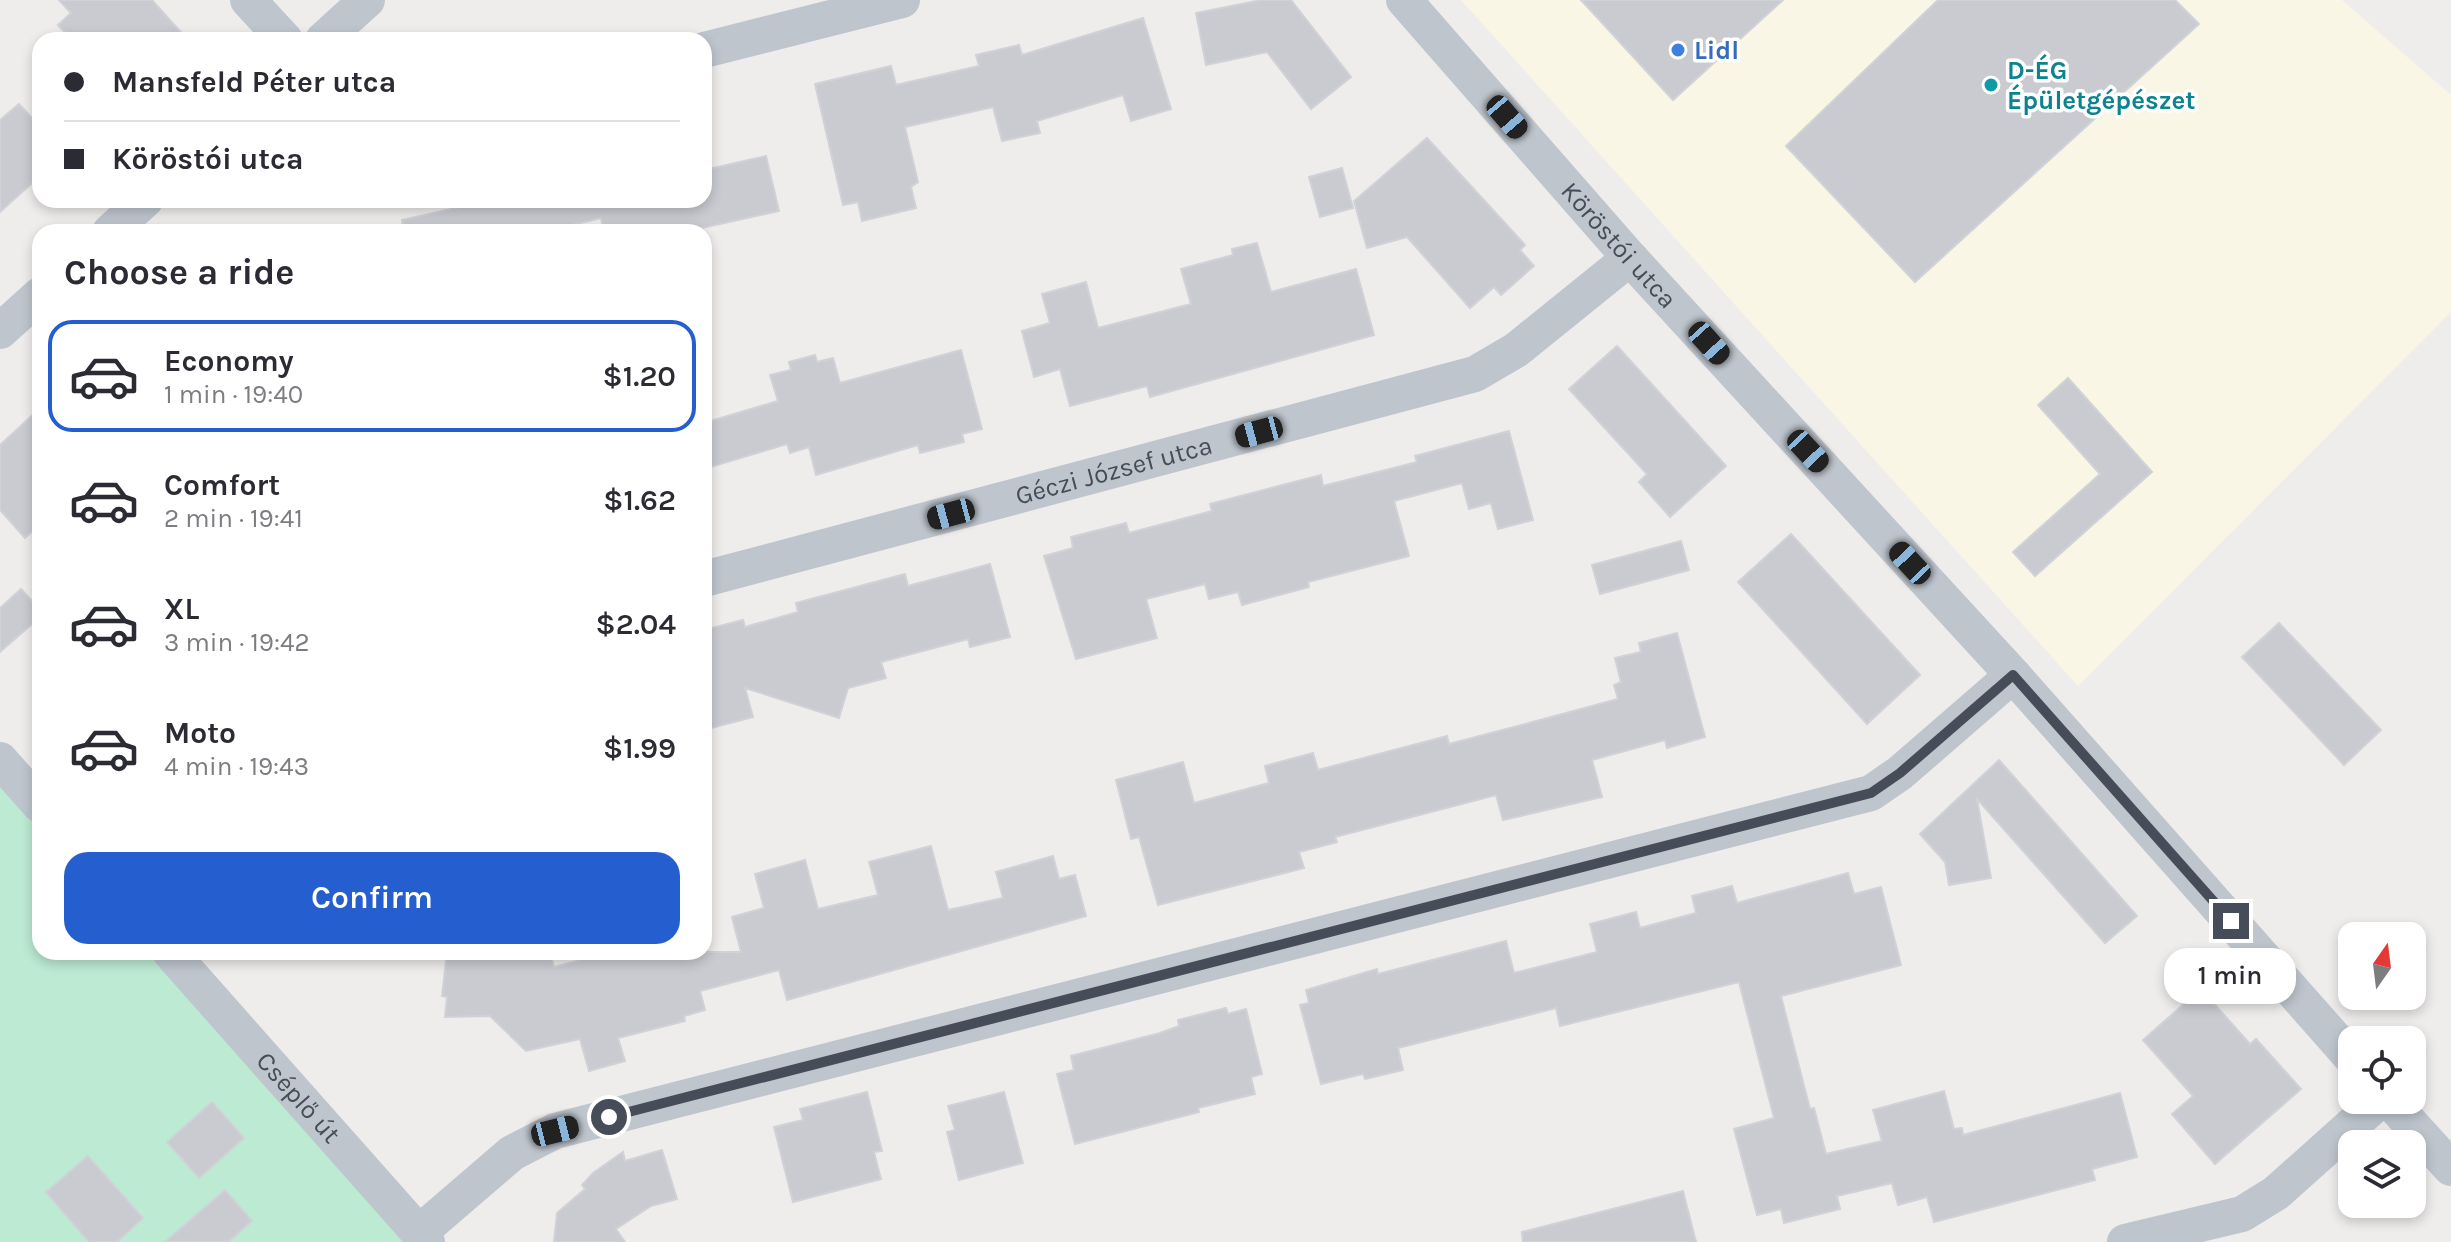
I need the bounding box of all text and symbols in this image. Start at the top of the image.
place label: Lidl [1694,35,1739,66]
marker: Lidl [1669,41,1687,59]
place label: D-ÉG Épületgépészet [2007,54,2196,116]
text: Mansfeld Péter utca [112,64,396,100]
marker: D-ÉG Épületgépészet [1982,76,2000,94]
car [1482,91,1532,143]
text: Köröstói utca [112,141,304,177]
street label: Köröstói utca [1555,175,1684,314]
text: Choose a ride [64,251,294,293]
car [1684,317,1734,369]
icon: car [68,340,140,412]
text: Economy [164,343,294,379]
text: $1.20 [603,358,676,394]
text: 1 min · 19:40 [164,379,303,410]
car [1233,414,1285,450]
car [1783,425,1833,477]
street label: Géczi József utca [1012,429,1215,511]
icon: car [68,464,140,536]
text: Comfort [164,467,280,503]
text: $1.62 [603,482,676,518]
car [925,496,977,532]
text: 2 min · 19:41 [164,503,303,534]
car [1885,537,1935,589]
icon: car [68,588,140,660]
text: XL [164,591,199,627]
text: $2.04 [596,606,676,642]
text: 3 min · 19:42 [164,627,310,658]
icon: car [68,712,140,784]
text: Moto [164,715,236,751]
text: $1.99 [603,730,676,766]
text: 4 min · 19:43 [164,751,309,782]
button: Confirm [64,852,680,944]
route end [2213,903,2249,939]
north arrow [2338,922,2426,1010]
map controls [2338,922,2426,1218]
callout: 1 min [2165,949,2297,1005]
text: 1 min [2198,960,2262,991]
button: locate [2338,1026,2426,1114]
street label: Cséplő út [250,1045,347,1149]
route start [591,1099,627,1135]
car [529,1114,581,1148]
button: layers [2338,1130,2426,1218]

